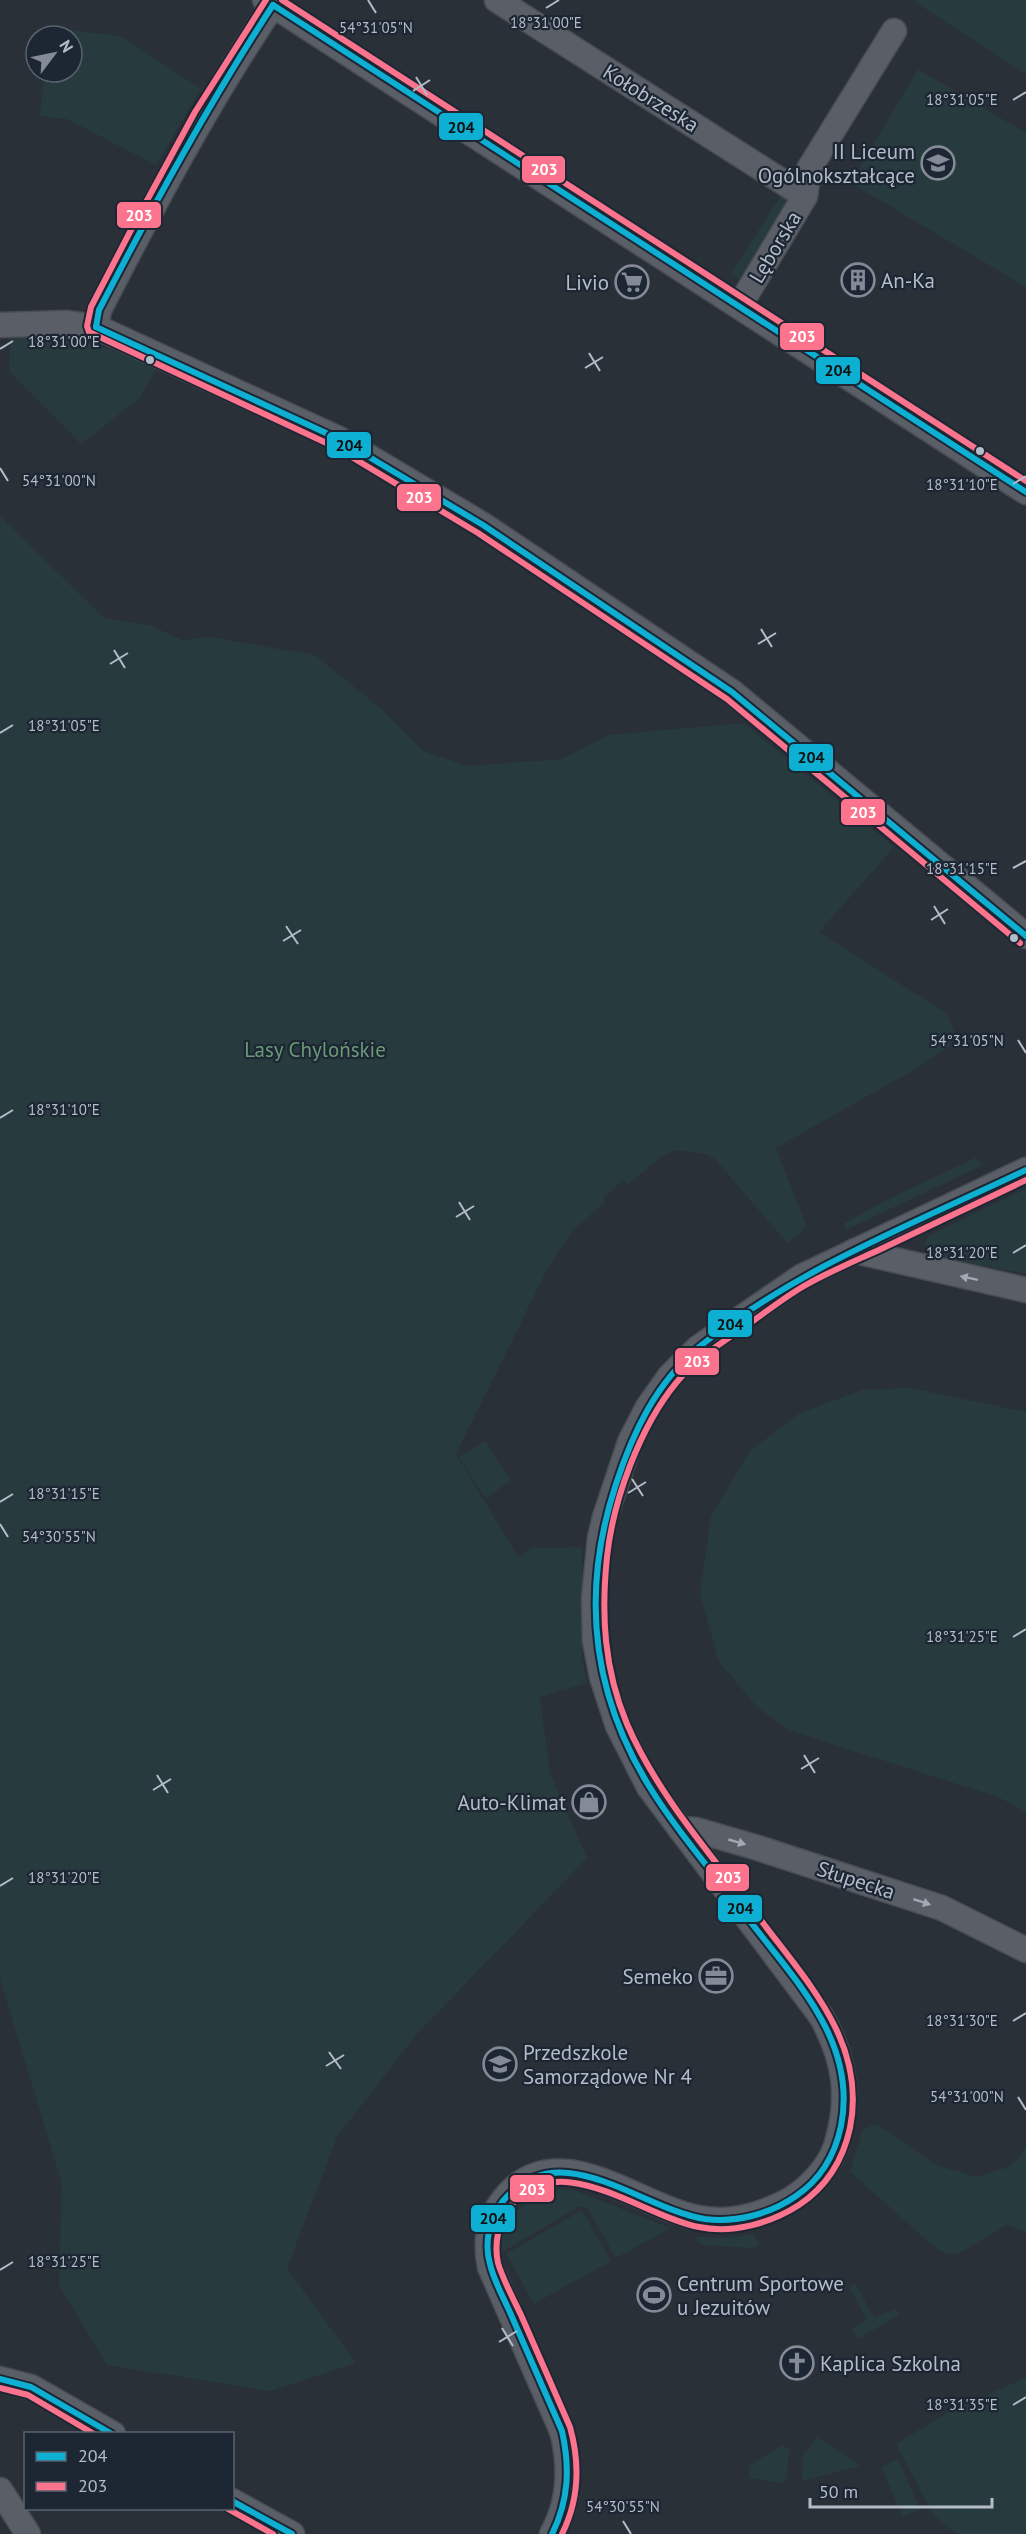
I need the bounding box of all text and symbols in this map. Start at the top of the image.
text: 18°31'00"E [510,13,582,32]
text: 54°31'05"N [339,18,413,37]
north arrow [24,24,84,84]
text: N [55,36,78,56]
street label: Kołobrzeska [598,58,704,138]
text: 18°31'05"E [926,90,998,109]
line badge: 204 [438,112,484,141]
text: 204 [447,117,475,137]
place label: II Liceum Ogólnokształcące [758,138,915,189]
school or university icon: II Liceum Ogólnokształcące [920,145,956,181]
line badge: 203 [521,155,566,184]
text: 203 [530,159,558,179]
line badge: 203 [116,201,162,229]
text: 203 [125,205,153,225]
street label: Lęborska [743,206,807,288]
building icon: An-Ka [840,262,876,298]
supermarket icon: Livio [614,264,650,300]
place label: An-Ka [881,267,935,294]
place label: Livio [566,269,609,296]
line badge: 203 [779,322,825,351]
text: 203 [788,326,816,346]
text: 18°31'00"E [28,332,100,351]
unlabelled marker [144,354,156,366]
line badge: 204 [815,356,861,385]
text: 204 [824,360,852,380]
line badge: 204 [326,431,372,459]
text: 204 [335,435,363,455]
unlabelled marker [974,445,986,457]
text: 54°31'00"N [22,471,96,490]
text: 18°31'10"E [926,475,998,494]
line badge: 203 [396,483,442,512]
text: 203 [405,487,433,507]
text: 18°31'05"E [28,716,100,735]
line badge: 204 [788,743,834,772]
text: 204 [797,747,825,767]
line badge: 203 [840,798,886,826]
text: 203 [849,802,877,822]
text: 18°31'15"E [926,859,998,878]
unlabelled marker [1008,932,1020,944]
text: 54°31'05"N [930,1031,1004,1050]
park label: Lasy Chylońskie [244,1036,386,1063]
text: 18°31'10"E [28,1100,100,1119]
text: 18°31'20"E [926,1243,998,1262]
one-way arrow [959,1273,978,1282]
line badge: 204 [707,1309,753,1338]
text: 204 [716,1314,744,1334]
line badge: 203 [674,1347,720,1376]
text: 203 [683,1351,711,1371]
text: 18°31'15"E [28,1484,100,1503]
text: 54°30'55"N [22,1527,96,1546]
text: 18°31'25"E [926,1627,998,1646]
shop icon: Auto-Klimat [571,1784,607,1820]
place label: Auto-Klimat [458,1789,566,1816]
one-way arrow [728,1838,746,1847]
street label: Słupecka [814,1855,898,1905]
line badge: 203 [705,1863,750,1892]
text: 203 [714,1867,742,1887]
text: 18°31'20"E [28,1868,100,1887]
line badge: 204 [717,1894,763,1923]
one-way arrow [913,1897,931,1907]
text: 204 [726,1898,754,1918]
office icon: Semeko [698,1958,734,1994]
place label: Semeko [622,1963,693,1990]
text: 18°31'30"E [926,2011,998,2030]
place label: Przedszkole Samorządowe Nr 4 [523,2039,692,2090]
school or university icon: Przedszkole Samorządowe Nr 4 [482,2046,518,2082]
text: 54°31'00"N [930,2087,1004,2106]
line badge: 203 [509,2174,555,2203]
text: 203 [518,2179,546,2199]
line badge: 204 [470,2204,516,2233]
text: 204 [479,2208,507,2228]
text: 18°31'25"E [28,2252,100,2271]
place label: Centrum Sportowe u Jezuitów [677,2270,844,2321]
sports icon: Centrum Sportowe u Jezuitów [636,2277,672,2313]
church icon: Kaplica Szkolna [779,2345,815,2381]
place label: Kaplica Szkolna [820,2350,961,2377]
text: 18°31'35"E [926,2395,998,2414]
legend [24,2432,234,2510]
text: 204 [78,2444,108,2467]
scale bar [810,2471,992,2509]
text: 203 [78,2474,107,2497]
text: 50 m [819,2480,858,2503]
text: 54°30'55"N [586,2497,660,2516]

